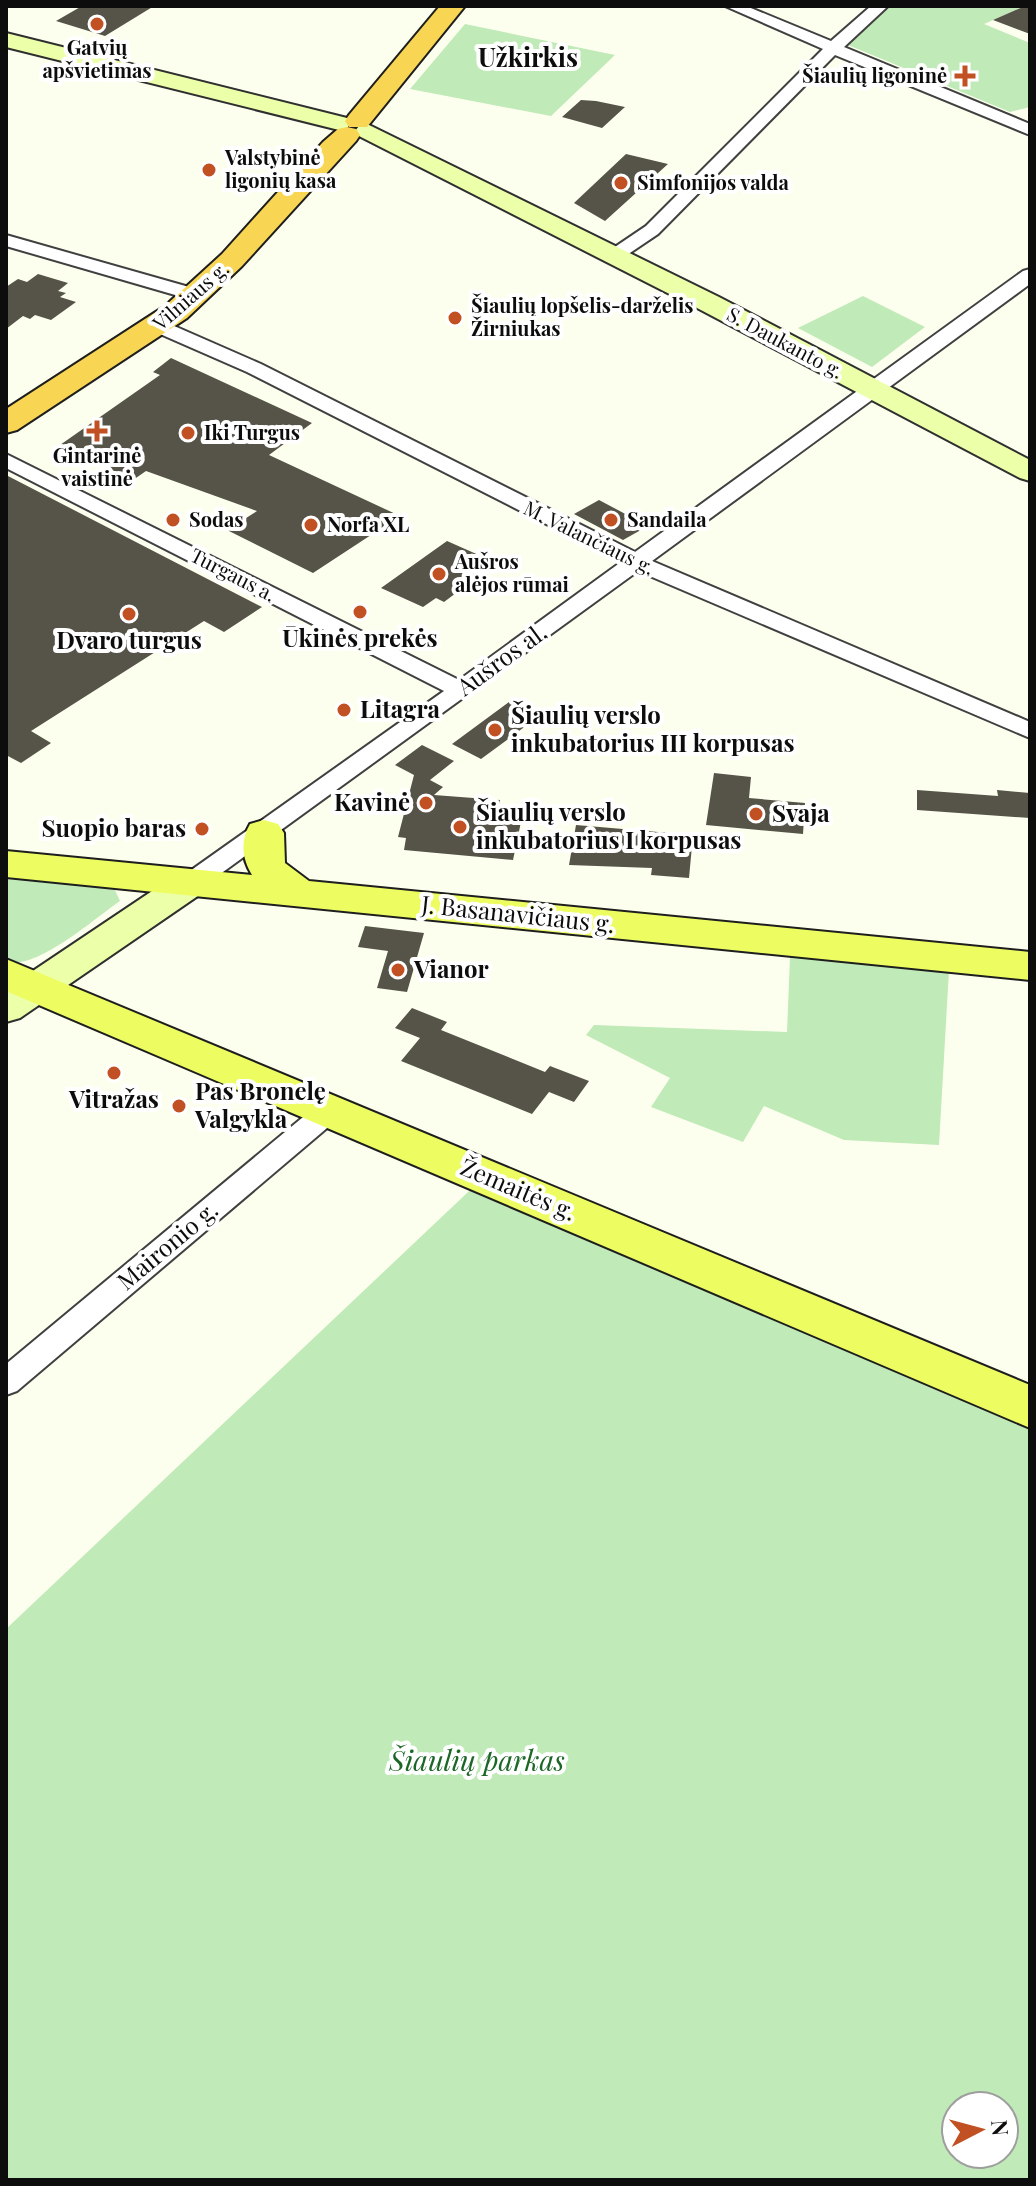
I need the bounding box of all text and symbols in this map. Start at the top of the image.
marker: Gatvių apšvietimas [88,15,106,33]
place label: Gatvių apšvietimas [42,33,152,83]
district label: Užkirkis [478,39,578,74]
place label: Šiaulių ligoninė [802,61,947,88]
marker: Šiaulių ligoninė [954,65,976,87]
place label: Valstybinė ligonių kasa [224,143,337,193]
marker: Valstybinė ligonių kasa [200,161,218,179]
place label: Simfonijos valda [637,168,789,195]
marker: Simfonijos valda [612,174,630,192]
street label: Vilniaus g. [145,254,234,336]
place label: Šiaulių lopšelis-darželis Žirniukas [471,291,694,341]
street label: S. Daukanto g. [723,300,849,384]
marker: Šiaulių lopšelis-darželis Žirniukas [446,309,464,327]
place label: Iki Turgus [204,418,300,445]
marker: Gintarinė vaistinė [88,422,106,440]
marker: Iki Turgus [179,424,197,442]
place label: Gintarinė vaistinė [53,441,141,491]
street label: M. Valančiaus g. [520,493,660,580]
place label: Sodas [189,505,244,532]
place label: Sandaila [627,505,707,532]
place label: Norfa XL [327,510,409,537]
marker: Sodas [164,511,182,529]
marker: Sandaila [602,511,620,529]
marker: Norfa XL [302,516,320,534]
street label: Turgaus a. [186,541,281,607]
place label: Aušros alėjos rūmai [454,547,569,597]
marker: Aušros alėjos rūmai [430,565,448,583]
marker: Ūkinės prekės [351,603,369,621]
marker: Dvaro turgus [120,605,138,623]
street label: Aušros al. [449,615,552,702]
place label: Ūkinės prekės [282,621,438,653]
place label: Dvaro turgus [56,623,202,655]
place label: Litagra [360,692,441,724]
place label: Šiaulių verslo inkubatorius III korpusas [511,698,794,758]
marker: Litagra [335,701,353,719]
marker: Šiaulių verslo inkubatorius III korpusas [486,721,504,739]
place label: Kavinė [334,785,410,817]
marker: Kavinė [417,794,435,812]
place label: Šiaulių verslo inkubatorius I korpusas [476,795,741,855]
place label: Svaja [772,796,830,828]
marker: Svaja [747,805,765,823]
place label: Suopio baras [42,811,186,843]
marker: Šiaulių verslo inkubatorius I korpusas [451,818,469,836]
marker: Suopio baras [193,820,211,838]
street label: J. Basanavičiaus g. [419,887,616,939]
place label: Vianor [413,952,490,984]
marker: Vianor [389,961,407,979]
marker: Vitražas [105,1064,123,1082]
place label: Pas Bronelę Valgykla [194,1074,326,1134]
place label: Vitražas [68,1082,159,1114]
marker: Pas Bronelę Valgykla [170,1097,188,1115]
street label: Žemaitės g. [456,1149,581,1227]
street label: Maironio g. [110,1193,224,1296]
park label: Šiaulių parkas [388,1741,565,1778]
north arrow [940,2090,1020,2170]
text: N [985,2118,1017,2137]

